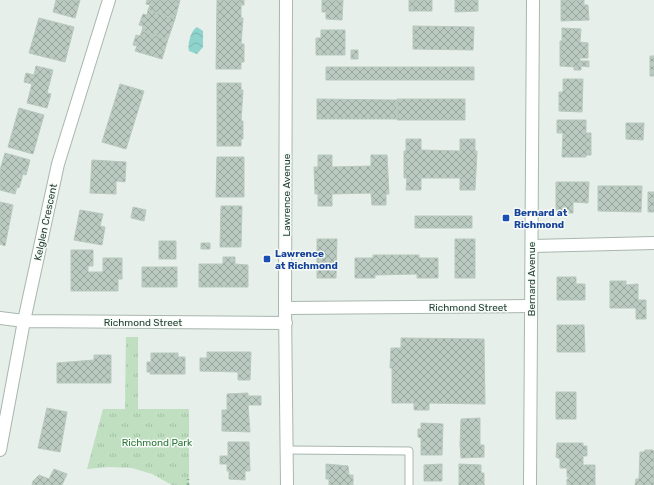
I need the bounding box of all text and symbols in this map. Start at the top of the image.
street label: Lawrence Avenue [281,153,293,236]
street label: Kelglen Crescent [32,183,60,262]
place label: Bernard at Richmond [514,207,568,231]
marker: Bernard at Richmond [501,213,511,223]
street label: Bernard Avenue [526,241,538,316]
place label: Lawrence at Richmond [275,248,338,272]
marker: Lawrence at Richmond [262,254,272,264]
street label: Richmond Street [429,302,507,314]
street label: Richmond Street [104,317,182,329]
park label: Richmond Park [122,437,193,449]

